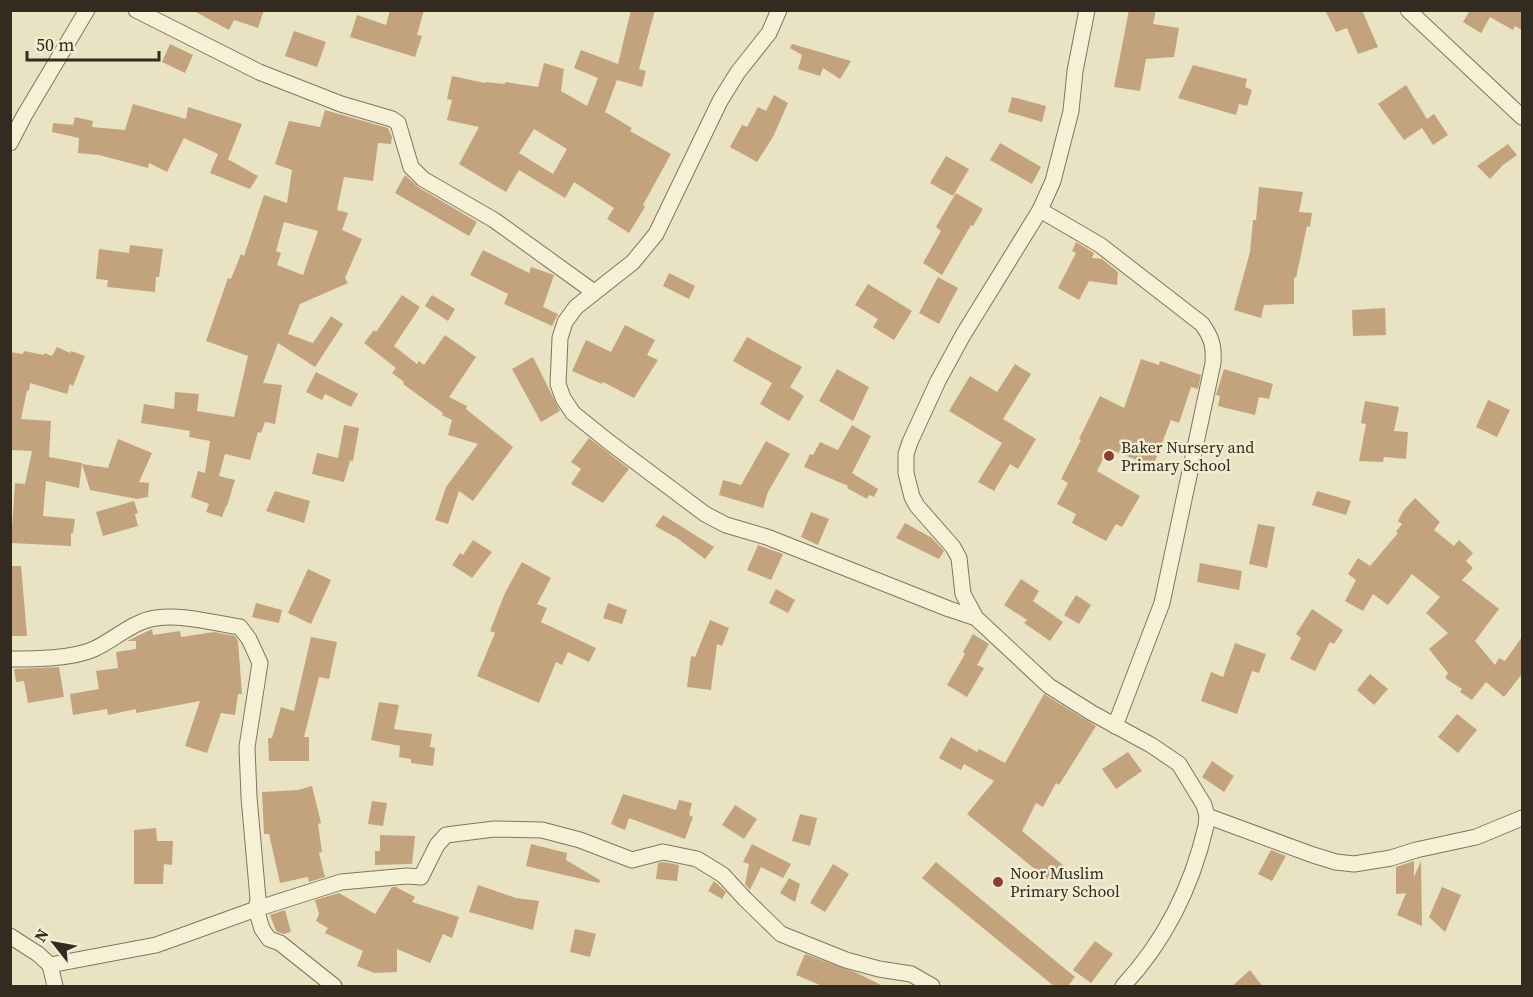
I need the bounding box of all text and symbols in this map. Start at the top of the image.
scale bar [27,24,159,62]
text: 50 m [36,32,74,57]
place label: Baker Nursery and Primary School [1121,436,1254,476]
marker: Baker Nursery and Primary School [1102,449,1116,463]
place label: Noor Muslim Primary School [1010,862,1120,902]
marker: Noor Muslim Primary School [991,875,1005,889]
north arrow [24,913,84,973]
text: N [29,924,54,946]

